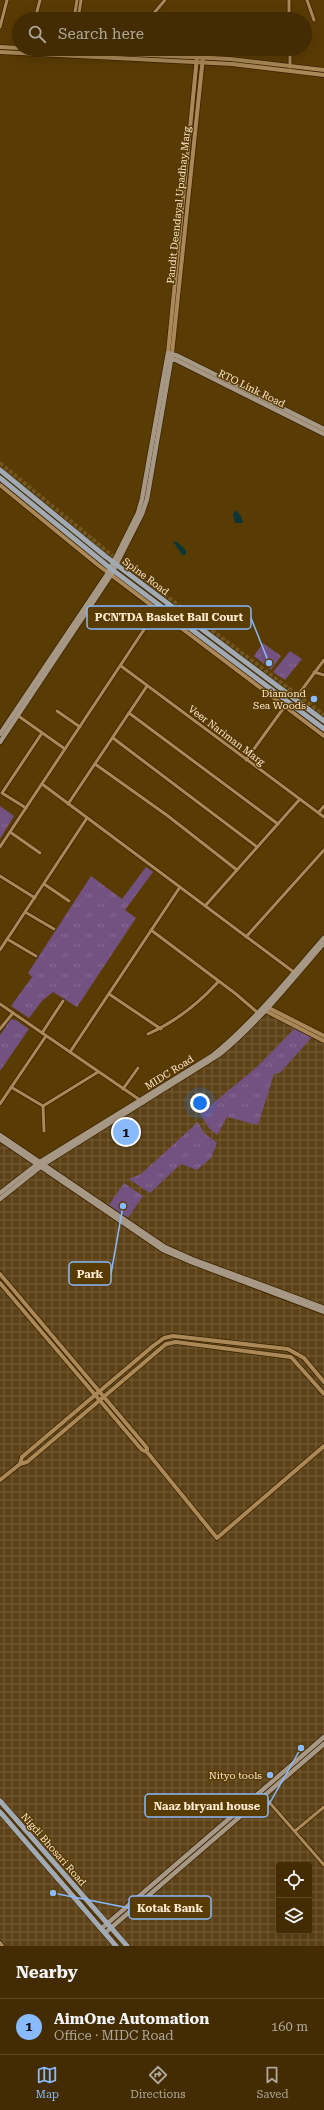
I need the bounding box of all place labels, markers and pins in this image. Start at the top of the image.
callout: PCNTDA Basket Ball Court [87,606,251,629]
place label: Diamond Sea Woods [253,688,307,711]
marker: Diamond Sea Woods [309,694,319,704]
pin: 1 [113,1117,139,1147]
callout: Park [69,1262,111,1285]
place label: Nityo tools [209,1770,262,1781]
marker: Nityo tools [265,1770,275,1780]
callout: Naaz biryani house [145,1794,268,1817]
callout: Kotak Bank [129,1896,211,1919]

